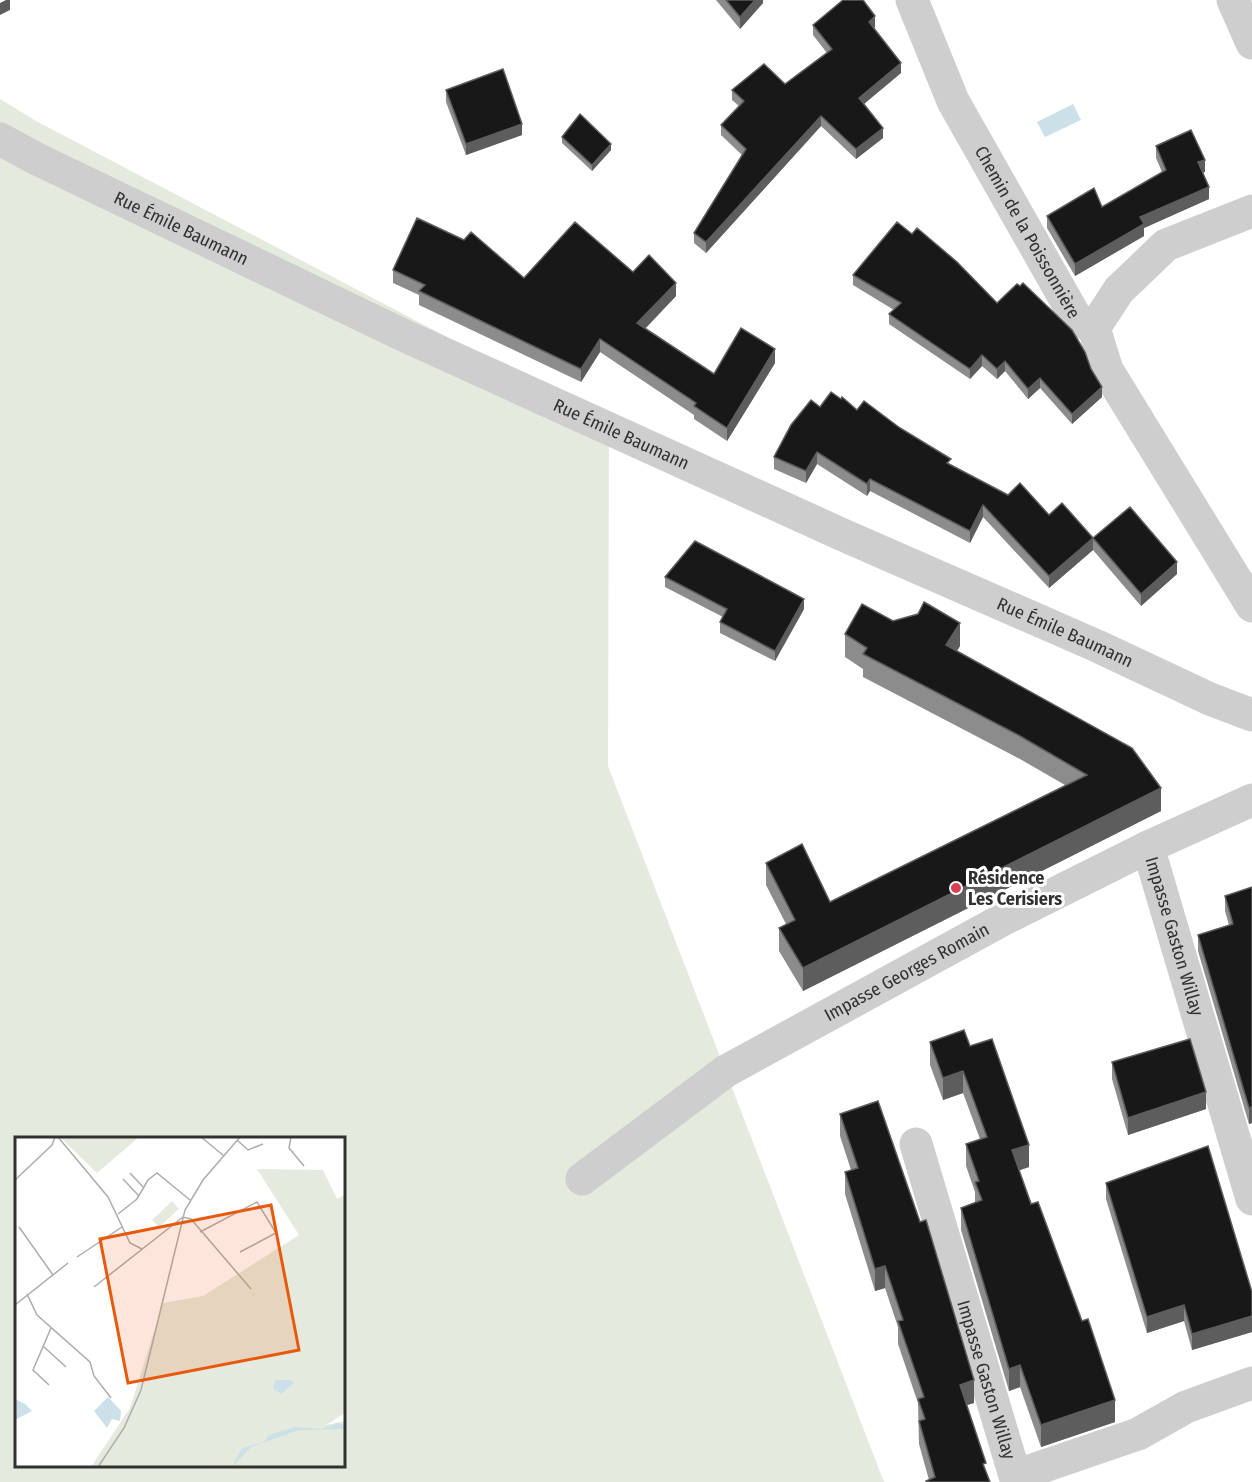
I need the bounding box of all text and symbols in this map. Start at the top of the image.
street label: Chemin de la Poissonnière [970,142,1085,323]
street label: Rue Émile Baumann [110,187,252,270]
street label: Rue Émile Baumann [550,394,693,475]
street label: Rue Émile Baumann [994,593,1137,672]
street label: Impasse Gaston Willay [1140,854,1208,1018]
place label: Résidence Les Cerisiers [968,867,1062,910]
marker: Résidence Les Cerisiers [949,881,963,895]
street label: Impasse Georges Romain [821,918,993,1026]
inset map [15,1137,345,1467]
street label: Impasse Gaston Willay [952,1298,1020,1462]

